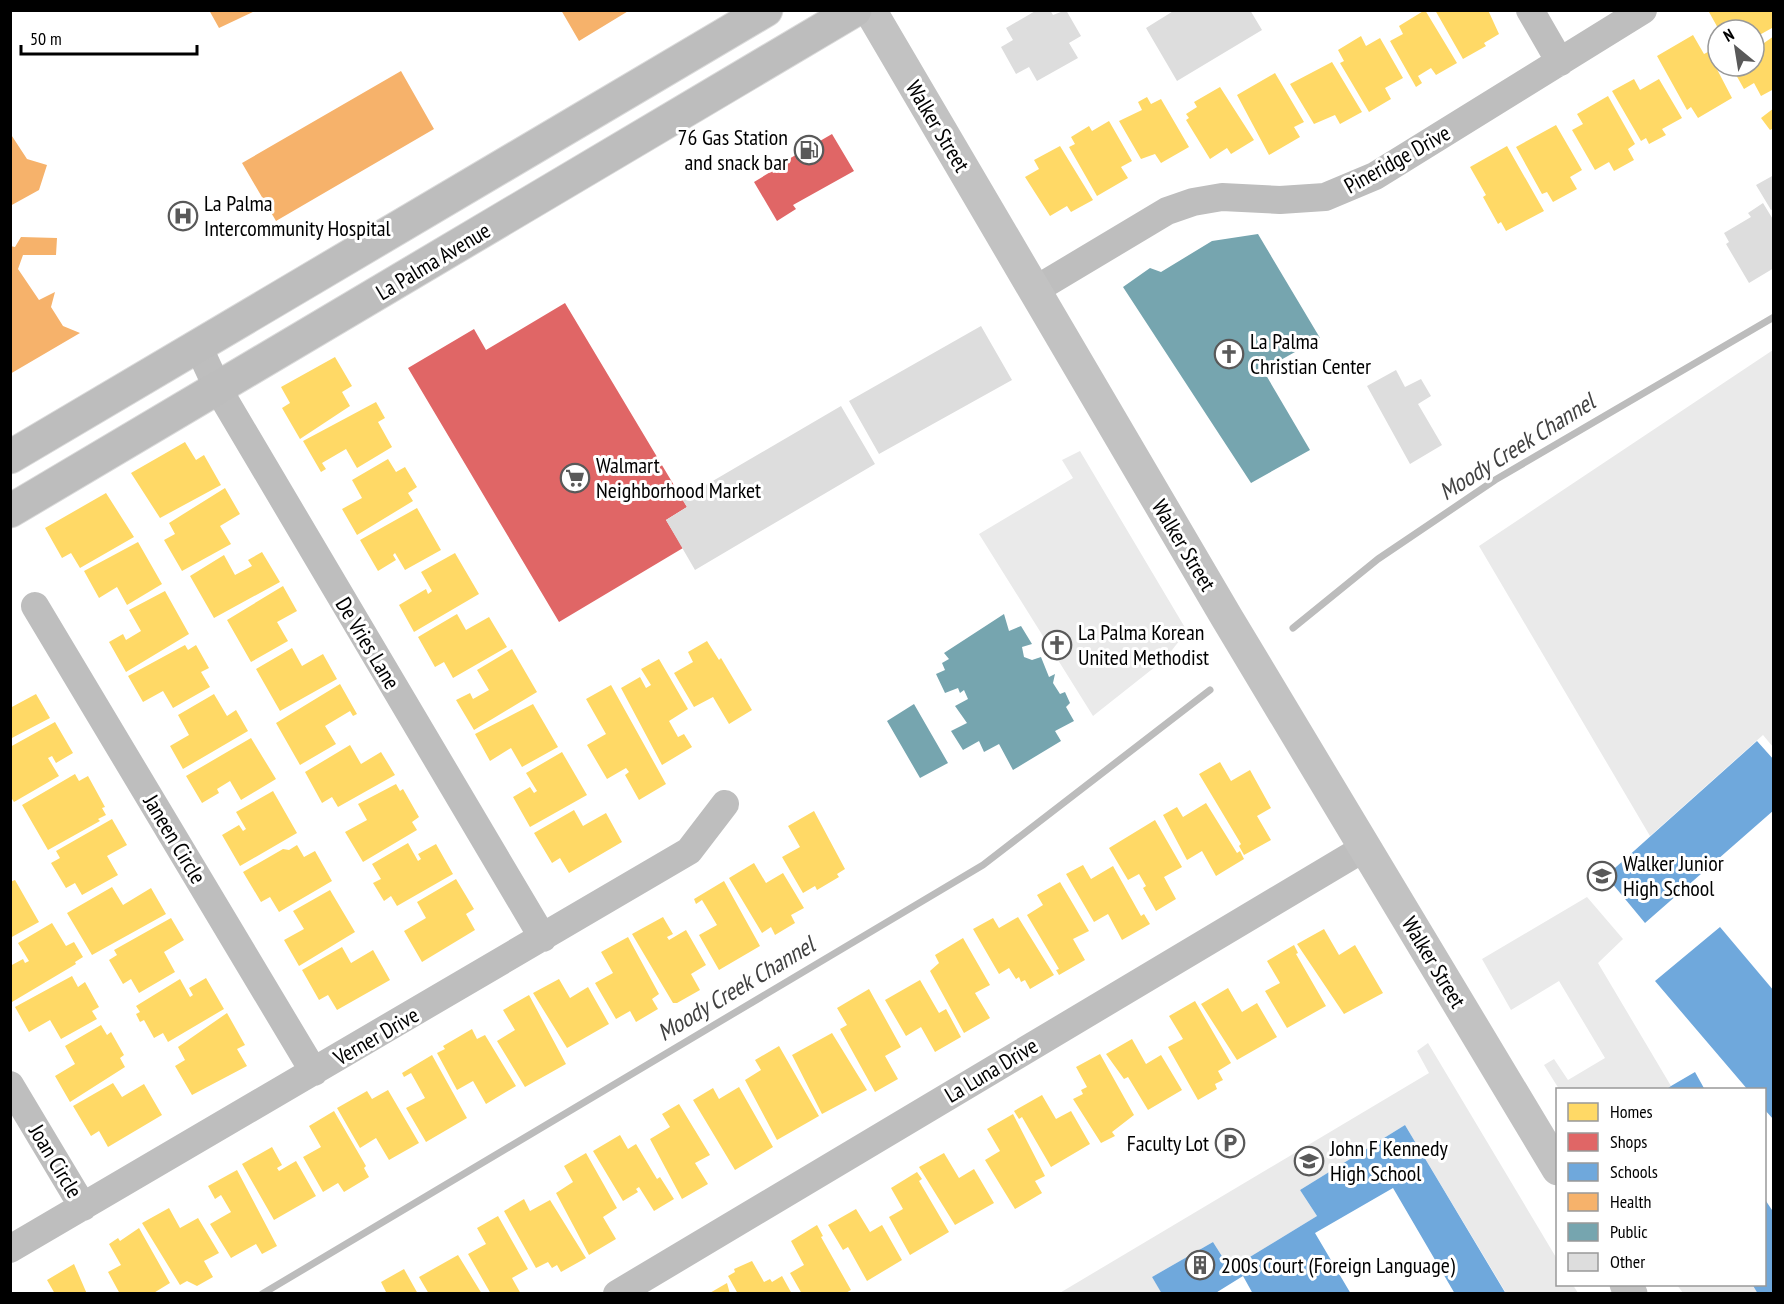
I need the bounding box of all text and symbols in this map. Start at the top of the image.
scale bar [21,18,196,56]
north arrow [1706,18,1766,78]
text: N [1720,24,1737,46]
text: 50 m [30,27,62,50]
street label: Walker Street [900,75,976,177]
street label: Pineridge Drive [1339,118,1455,200]
place label: 76 Gas Station and snack bar [678,123,788,176]
fuel station icon: 76 Gas Station and snack bar [793,134,825,166]
place label: La Palma Intercommunity Hospital [204,189,392,242]
hospital icon: La Palma Intercommunity Hospital [167,200,199,232]
street label: La Palma Avenue [371,216,495,306]
place label: La Palma Christian Center [1250,327,1371,380]
church icon: La Palma Christian Center [1213,338,1245,370]
water label: Moody Creek Channel [1433,385,1603,507]
place label: Walmart Neighborhood Market [596,451,761,504]
supermarket icon: Walmart Neighborhood Market [559,462,591,494]
street label: Walker Street [1146,494,1222,596]
street label: De Vries Lane [330,592,406,694]
place label: La Palma Korean United Methodist [1078,618,1209,671]
church icon: La Palma Korean United Methodist [1041,629,1073,661]
street label: Janeen Circle [137,788,212,889]
place label: Walker Junior High School [1623,849,1724,902]
school or university icon: Walker Junior High School [1586,860,1618,892]
street label: Walker Street [1396,911,1472,1013]
water label: Moody Creek Channel [651,928,822,1048]
street label: Verner Drive [328,1000,424,1072]
street label: La Luna Drive [939,1031,1043,1109]
legend [1556,1088,1766,1286]
text: Homes [1610,1100,1653,1123]
street label: Joan Circle [23,1118,89,1203]
parking icon: Faculty Lot [1214,1127,1246,1159]
place label: Faculty Lot [1127,1129,1209,1157]
text: Shops [1610,1130,1647,1153]
place label: John F Kennedy High School [1329,1134,1449,1187]
school or university icon: John F Kennedy High School [1293,1145,1325,1177]
text: Schools [1610,1160,1658,1183]
text: Health [1610,1190,1651,1213]
text: Public [1610,1220,1648,1243]
building icon: 200s Court (Foreign Language) [1184,1249,1216,1281]
text: Other [1610,1250,1645,1273]
place label: 200s Court (Foreign Language) [1221,1251,1456,1279]

